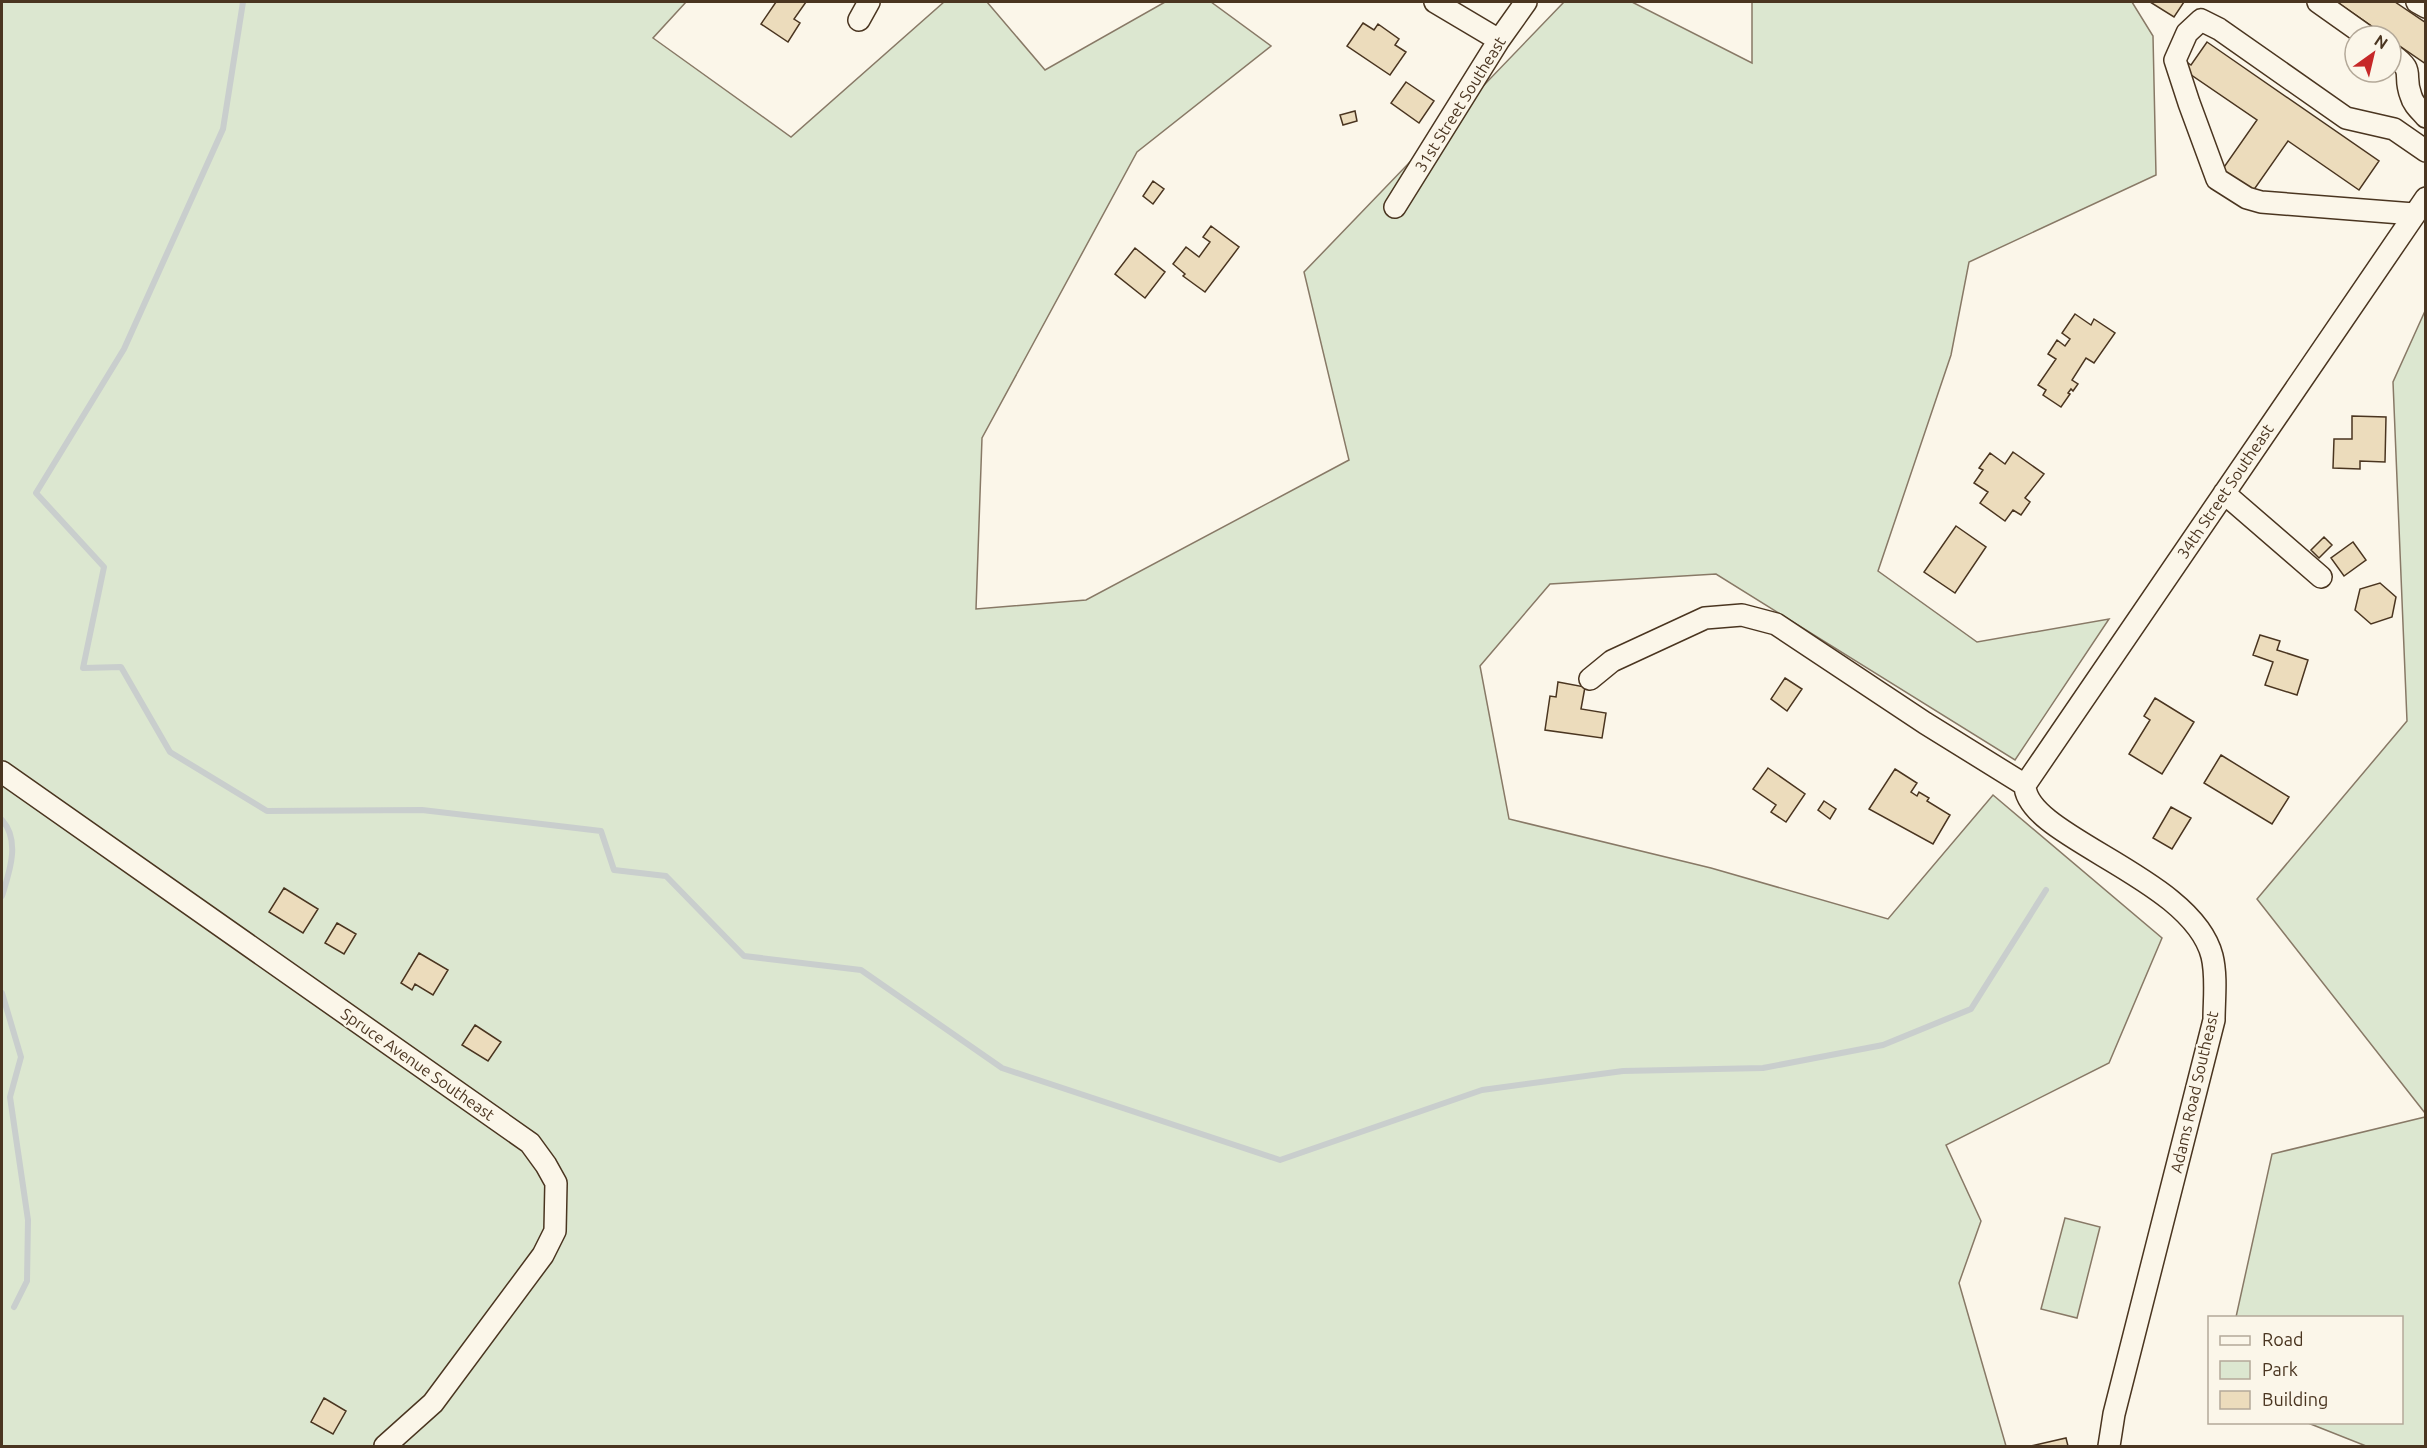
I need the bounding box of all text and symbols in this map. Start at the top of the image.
north arrow [2343,24,2403,84]
text: N [2371,31,2391,52]
street label: 31st Street Southeast [1411,33,1509,175]
street label: 34th Street Southeast [2173,420,2277,562]
street label: Spruce Avenue Southeast [338,1004,499,1124]
street label: Adams Road Southeast [2167,1009,2222,1175]
legend [2208,1316,2403,1424]
text: Road [2262,1329,2304,1349]
text: Park [2262,1359,2298,1379]
text: Building [2262,1389,2328,1409]

